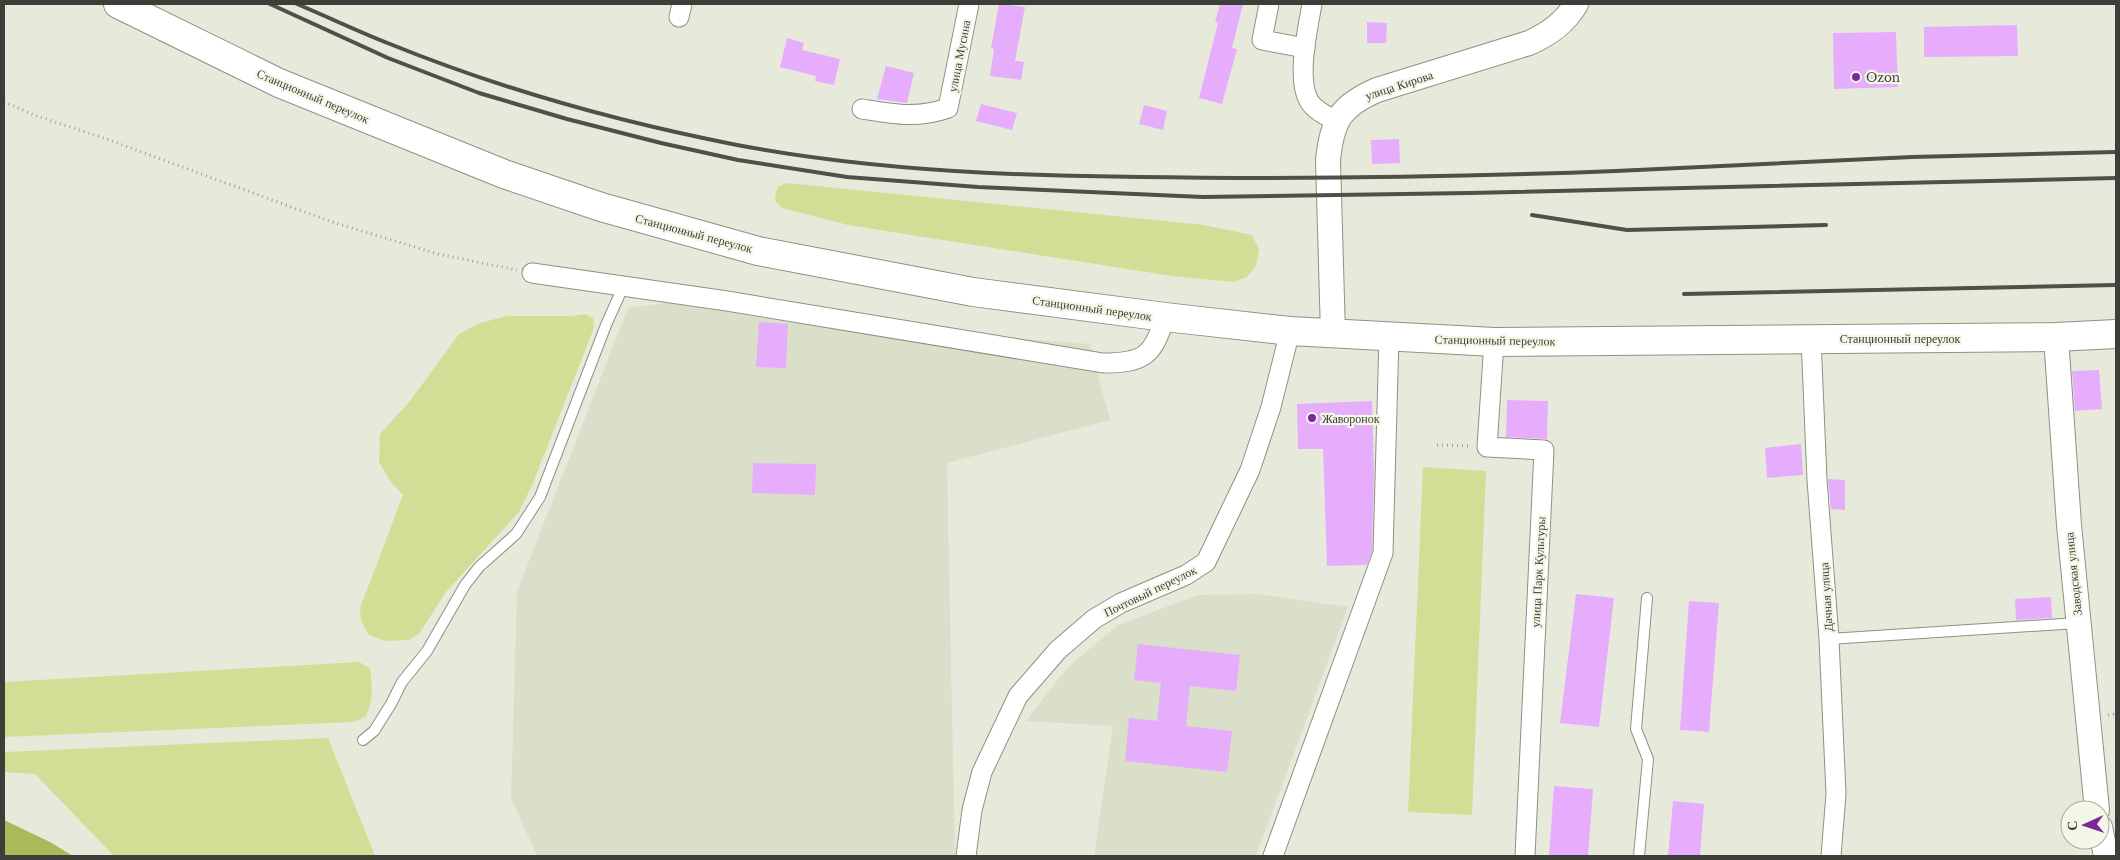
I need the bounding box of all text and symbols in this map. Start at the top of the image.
street label: улица Мусина [945,18,973,93]
street label: Станционный переулок [255,66,372,127]
street label: улица Кирова [1363,67,1435,103]
place label: Ozon [1866,70,1900,85]
marker: Ozon [1850,71,1862,83]
street label: Станционный переулок [634,210,754,256]
street label: Станционный переулок [1031,292,1153,324]
street label: Станционный переулок [1435,331,1556,349]
street label: Станционный переулок [1840,331,1961,346]
place label: Жаворонок [1322,411,1380,426]
marker: Жаворонок [1306,412,1318,424]
street label: улица Парк Культуры [1528,516,1548,628]
street label: Заводская улица [2061,531,2085,616]
street label: Дачная улица [1816,561,1836,632]
street label: Почтовый переулок [1101,562,1199,620]
north arrow [2060,800,2110,850]
text: С [2063,820,2081,831]

